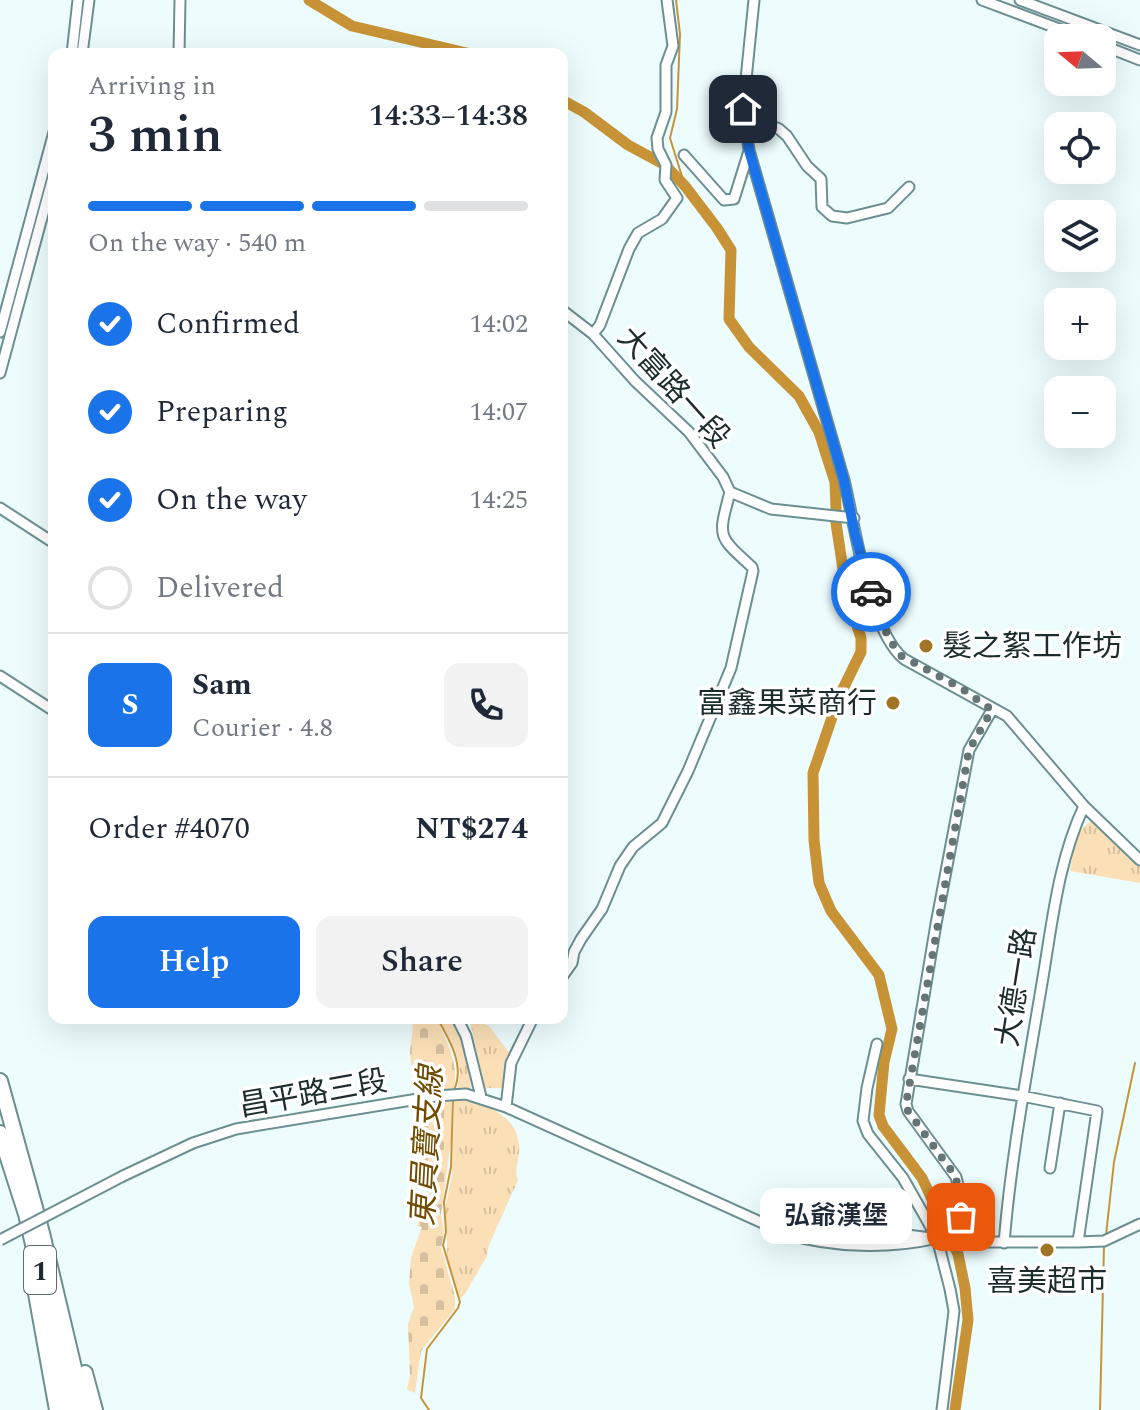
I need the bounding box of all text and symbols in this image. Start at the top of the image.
north arrow [1044,24,1116,96]
map controls [1044,24,1116,448]
text: Arriving in [88,66,216,106]
pin [709,75,777,143]
icon: home [721,87,765,131]
text: 14:33–14:38 [369,93,528,139]
text: 3 min [88,96,223,175]
button: locate [1044,112,1116,184]
button: layers [1044,200,1116,272]
text: On the way · 540 m [88,223,306,263]
button: + [1044,288,1116,360]
text: Confirmed [156,301,300,347]
icon: check [88,302,132,346]
text: 14:02 [469,304,528,344]
street label: 大富路一段 [606,317,741,459]
button: − [1044,376,1116,448]
text: Preparing [156,389,288,435]
icon: check [88,390,132,434]
text: 14:07 [469,392,528,432]
text: On the way [156,477,307,523]
icon: check [88,478,132,522]
text: 14:25 [469,480,528,520]
courier [831,552,911,632]
text: Delivered [156,565,284,611]
icon: car [849,570,893,614]
place label: 髮之絮工作坊 [942,624,1122,670]
marker: 髮之絮工作坊 [917,637,935,655]
text: Sam [192,662,252,708]
button: phone [444,663,528,747]
place label: 富鑫果菜商行 [697,681,877,727]
text: S [121,682,139,728]
marker: 富鑫果菜商行 [884,694,902,712]
text: Courier · 4.8 [192,708,333,748]
text: Order #4070 [88,806,250,852]
text: NT$274 [415,806,528,852]
button: Help [88,916,300,1008]
button: Share [316,916,528,1008]
street label: 大德一路 [985,924,1049,1050]
street label: 昌平路三段 [235,1058,391,1130]
water label: 東員寶支線 [399,1062,456,1227]
pin [927,1183,995,1251]
callout: 弘爺漢堡 [761,1189,913,1245]
icon: bag [939,1195,983,1239]
text: 弘爺漢堡 [784,1196,888,1236]
marker: 喜美超市 [1038,1241,1056,1259]
road number: 1 [24,1246,56,1294]
place label: 喜美超市 [987,1259,1107,1305]

